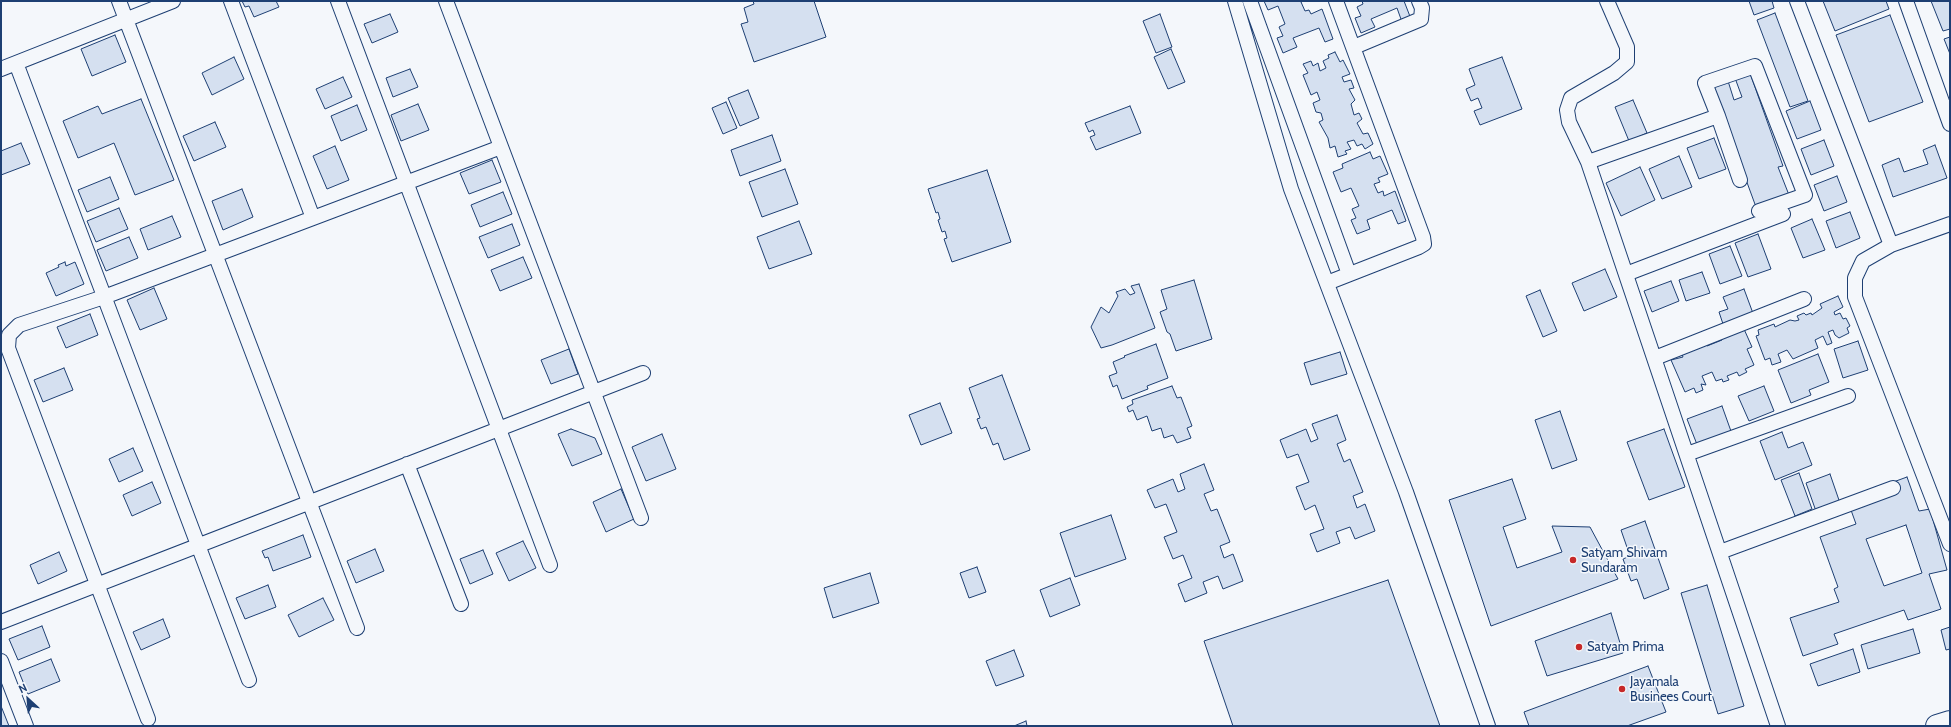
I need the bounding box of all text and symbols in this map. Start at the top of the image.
place label: Satyam Shivam Sundaram [1581,545,1667,576]
marker: Satyam Shivam Sundaram [1568,555,1578,565]
place label: Satyam Prima [1587,639,1664,655]
marker: Satyam Prima [1574,642,1584,652]
place label: Jayamala Businees Court [1630,674,1712,705]
north arrow [8,679,48,719]
text: N [16,680,29,696]
marker: Jayamala Businees Court [1617,684,1627,694]

